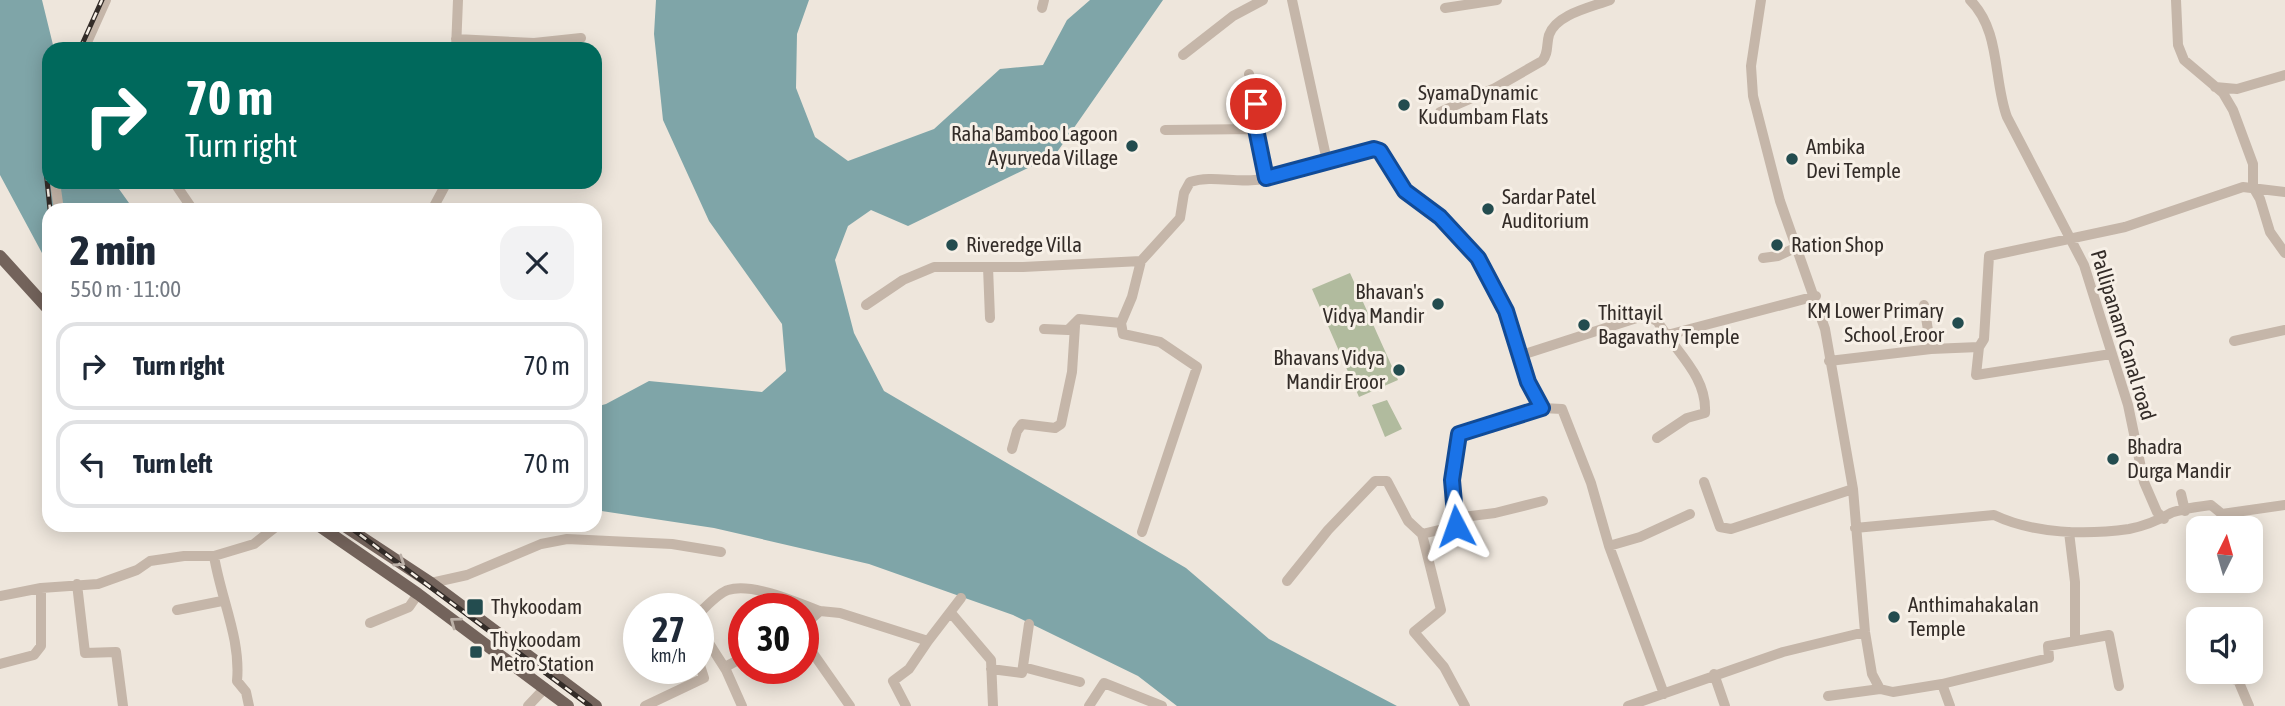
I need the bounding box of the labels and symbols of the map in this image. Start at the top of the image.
pin [1226,74,1286,134]
place label: SyamaDynamic Kudumbam Flats [1418,80,1548,128]
marker: SyamaDynamic Kudumbam Flats [1396,97,1412,113]
place label: Raha Bamboo Lagoon Ayurveda Village [951,121,1118,169]
place label: Ambika Devi Temple [1806,134,1901,182]
marker: Raha Bamboo Lagoon Ayurveda Village [1124,138,1140,154]
marker: Ambika Devi Temple [1784,151,1800,167]
place label: Sardar Patel Auditorium [1502,184,1597,232]
marker: Sardar Patel Auditorium [1480,201,1496,217]
place label: Riveredge Villa [966,232,1082,256]
place label: Ration Shop [1791,232,1884,256]
marker: Riveredge Villa [944,237,960,253]
marker: Ration Shop [1769,237,1785,253]
street label: Pallipanam Canal road [2087,247,2161,423]
place label: Bhavan's Vidya Mandir [1323,279,1425,327]
marker: Bhavan's Vidya Mandir [1430,296,1446,312]
place label: KM Lower Primary School ,Eroor [1807,298,1945,346]
place label: Thittayil Bagavathy Temple [1598,300,1740,348]
marker: KM Lower Primary School ,Eroor [1950,315,1966,331]
marker: Thittayil Bagavathy Temple [1576,317,1592,333]
place label: Bhavans Vidya Mandir Eroor [1273,345,1386,393]
marker: Bhavans Vidya Mandir Eroor [1391,362,1407,378]
place label: Bhadra Durga Mandir [2127,434,2232,482]
marker: Bhadra Durga Mandir [2105,451,2121,467]
position arrow [1419,489,1493,563]
north arrow [2186,516,2263,593]
one-way arrow [392,554,405,566]
place label: Anthimahakalan Temple [1908,592,2039,640]
speed limit sign: 30 [728,593,819,684]
place label: Thykoodam [491,594,582,618]
marker: Thykoodam [465,597,485,617]
marker: Anthimahakalan Temple [1886,609,1902,625]
one-way arrow [450,617,462,630]
place label: Thykoodam Metro Station [490,627,594,675]
marker: Thykoodam Metro Station [468,644,484,660]

